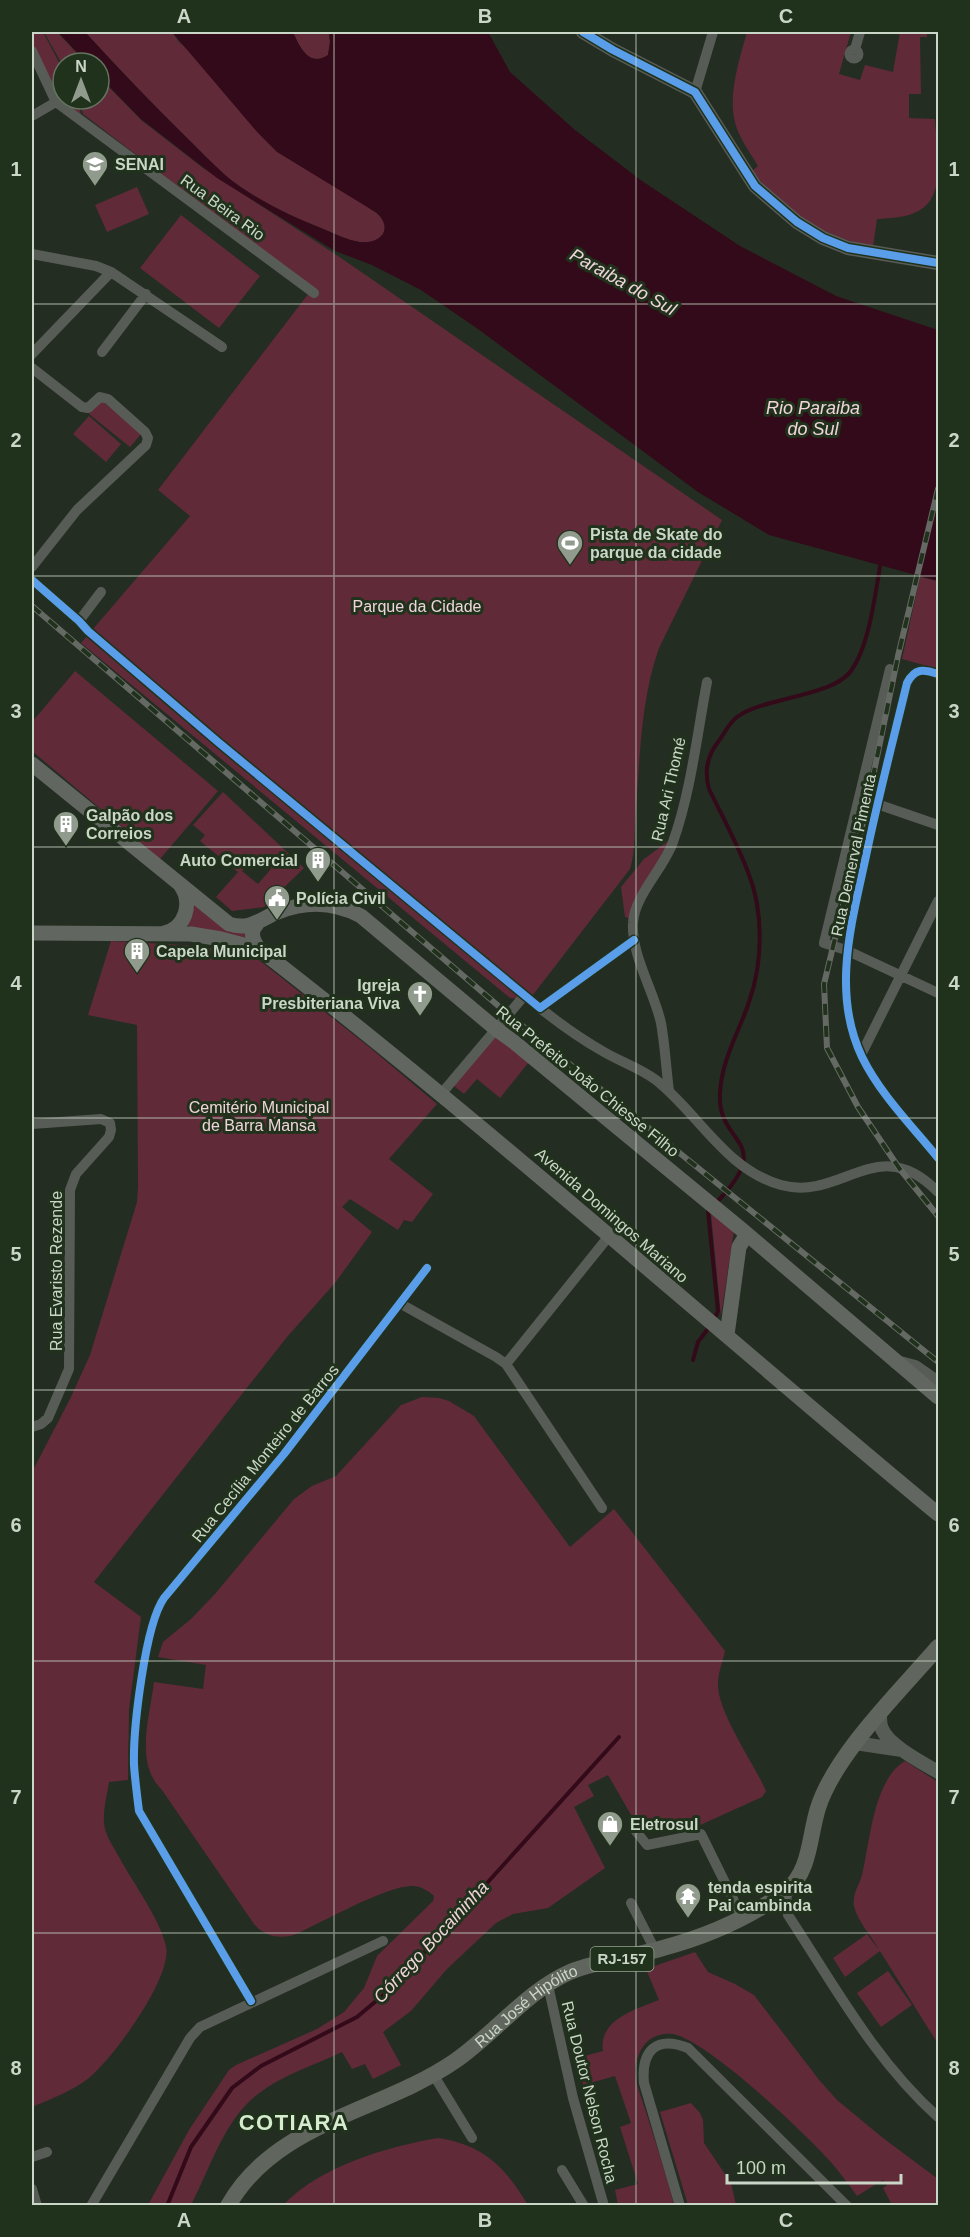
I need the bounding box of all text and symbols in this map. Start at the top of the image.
text: A [177,5,191,27]
text: B [478,5,492,27]
text: C [779,5,793,27]
north arrow [51,51,111,111]
text: N [75,58,87,75]
school or university icon: SENAI [80,149,110,187]
place label: SENAI [115,156,164,173]
text: 1 [10,158,22,180]
text: 1 [948,158,960,180]
street label: Rua Beira Rio [177,171,268,244]
water label: Paraiba do Sul [567,245,680,320]
water label: Rio Paraiba do Sul [766,398,860,439]
text: 2 [10,429,22,451]
text: 2 [948,429,960,451]
place label: Pista de Skate do parque da cidade [590,526,723,561]
sports icon: Pista de Skate do parque da cidade [555,528,585,566]
park label: Parque da Cidade [353,598,482,615]
text: 3 [10,700,22,722]
text: 3 [948,700,960,722]
street label: Rua Ari Thomé [648,735,689,843]
street label: Rua Demerval Pimenta [828,772,879,938]
place label: Galpão dos Correios [86,807,173,842]
building icon: Galpão dos Correios [51,809,81,847]
building icon: Auto Comercial [303,845,333,883]
place label: Auto Comercial [180,852,298,869]
public building icon: Polícia Civil [262,883,292,921]
place label: Polícia Civil [296,890,386,907]
building icon: Capela Municipal [122,936,152,974]
place label: Capela Municipal [156,943,287,960]
text: 4 [10,972,22,994]
text: 4 [948,972,960,994]
place label: Igreja Presbiteriana Viva [262,977,400,1012]
church icon: Igreja Presbiteriana Viva [405,979,435,1017]
street label: Rua Prefeito João Chiesse Filho [493,1003,682,1160]
park label: Cemitério Municipal de Barra Mansa [189,1099,329,1134]
street label: Avenida Domingos Mariano [532,1145,691,1286]
street label: Rua Evaristo Rezende [48,1191,65,1351]
text: 5 [10,1243,22,1265]
text: 5 [948,1243,960,1265]
street label: Rua Cecília Monteiro de Barros [189,1361,342,1545]
text: 6 [10,1514,22,1536]
text: 6 [948,1514,960,1536]
text: 7 [10,1786,22,1808]
text: 7 [948,1786,960,1808]
shop icon: Eletrosul [595,1809,625,1847]
place label: Eletrosul [630,1816,698,1833]
water label: Córrego Bocaininha [369,1877,493,2007]
place label: tenda espirita Pai cambinda [708,1879,812,1914]
temple icon: tenda espirita Pai cambinda [673,1881,703,1919]
road number: RJ-157 [590,1947,654,1971]
street label: Rua José Hipólito [471,1962,580,2051]
street label: Rua Doutor Nelson Rocha [559,1999,620,2185]
text: 8 [10,2057,22,2079]
text: 8 [948,2057,960,2079]
district label: COTIARA [239,2110,349,2135]
scale bar [727,2147,901,2185]
text: 100 m [736,2158,786,2178]
text: A [177,2209,191,2231]
text: B [478,2209,492,2231]
text: C [779,2209,793,2231]

